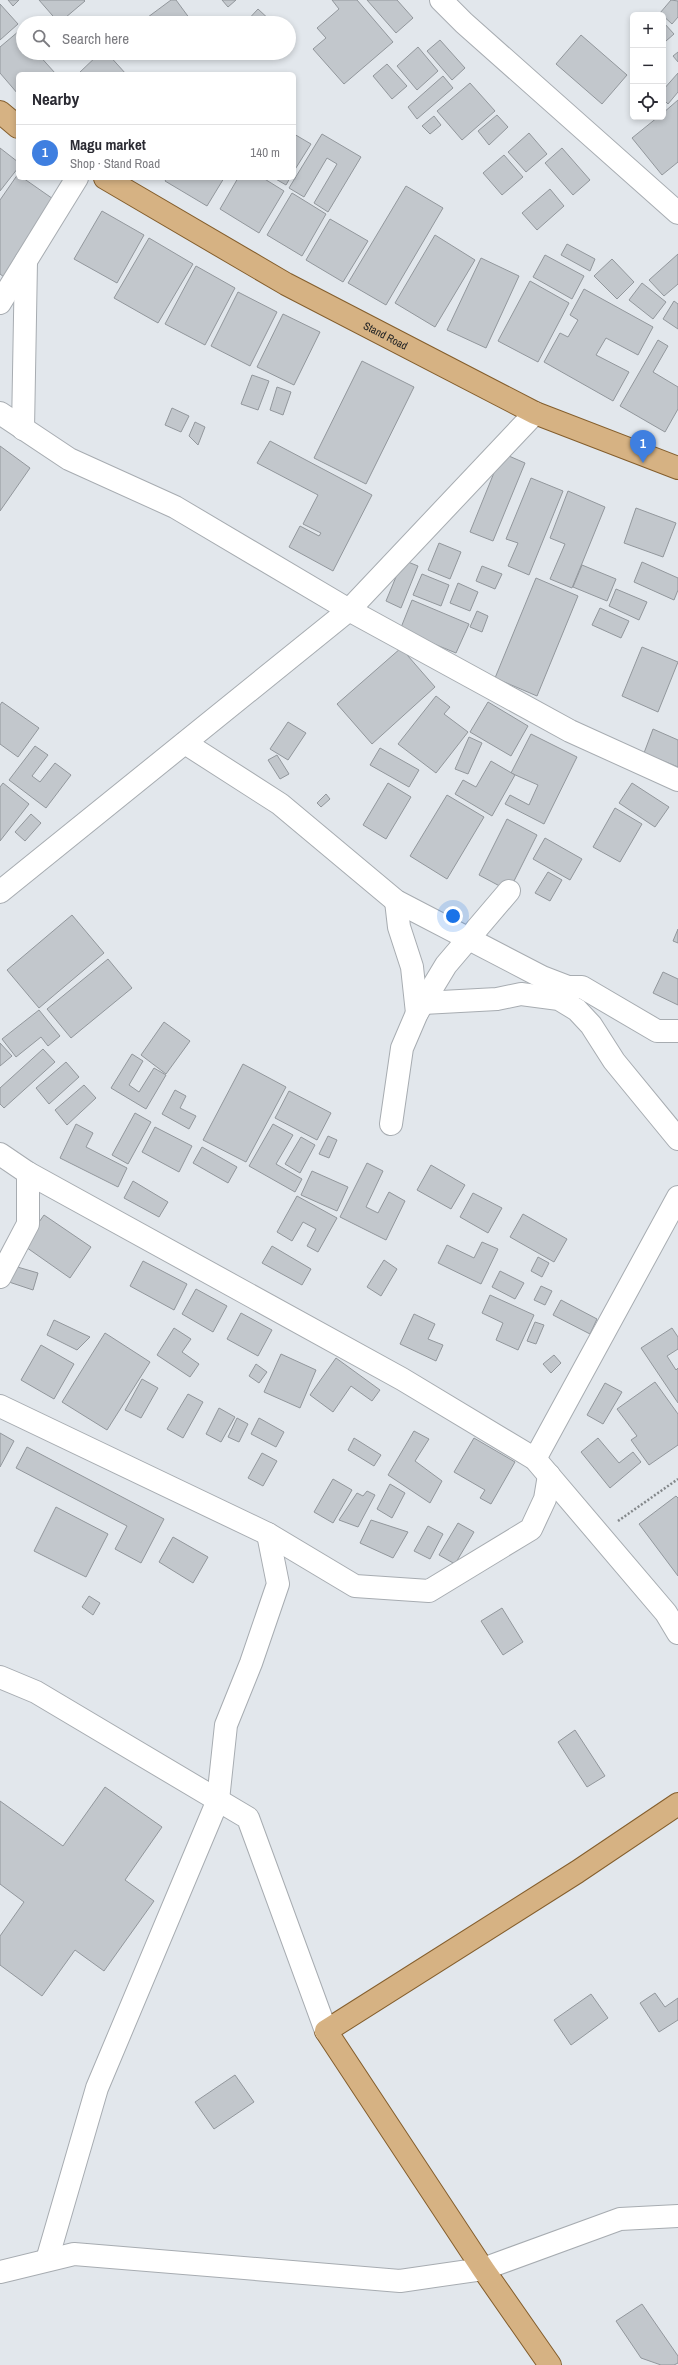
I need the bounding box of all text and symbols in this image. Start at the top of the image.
map controls [630,12,666,120]
button: + [630,12,666,48]
search box [16,16,296,60]
icon: search [30,27,52,49]
text: Search here [62,28,129,49]
button: − [630,48,666,84]
button: locate [630,84,666,120]
text: Nearby [32,87,79,110]
text: Magu market [70,134,146,155]
text: 1 [42,144,48,161]
text: 140 m [250,144,280,161]
text: Shop · Stand Road [70,155,160,172]
street label: Stand Road [361,318,410,353]
pin: 1 [630,430,656,463]
your location [443,906,463,926]

